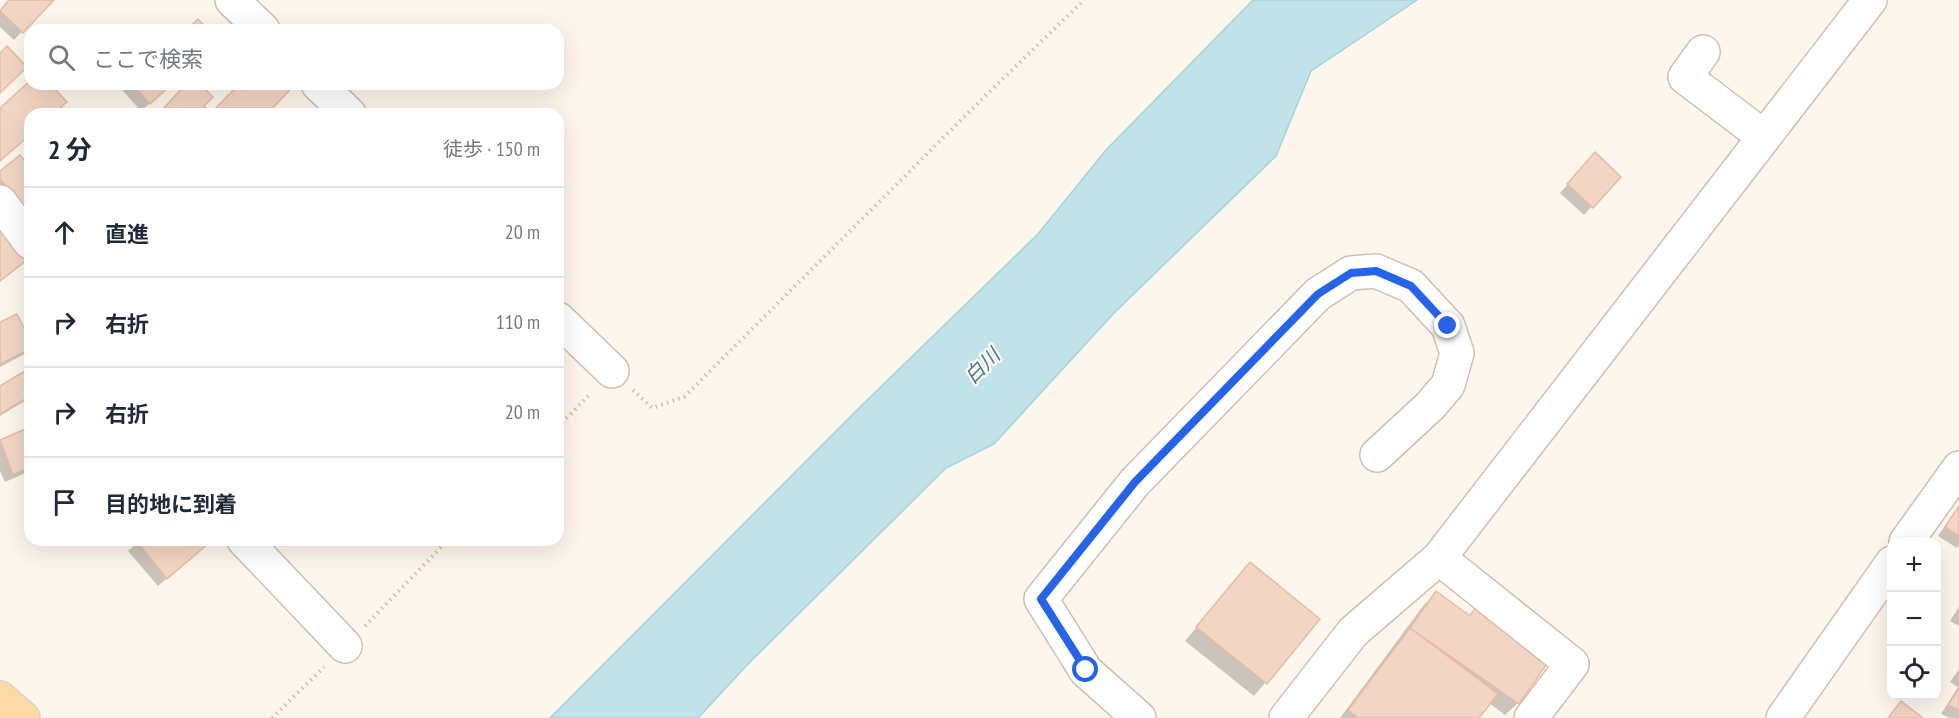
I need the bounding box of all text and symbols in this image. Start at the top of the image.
search box [24,24,564,90]
icon: search [45,41,78,74]
text: ここで検索 [93,45,203,73]
text: 2 分 [48,133,92,166]
text: 徒歩 · 150 m [443,136,540,162]
icon: ahead [48,216,81,249]
text: 20 m [505,219,540,245]
text: 直進 [105,220,149,248]
icon: right [48,306,81,339]
text: 110 m [496,309,540,335]
text: 右折 [105,310,149,338]
route end [1434,312,1460,338]
water label: 白川 [959,341,1007,389]
icon: right [48,396,81,429]
text: 20 m [505,399,540,425]
text: 右折 [105,400,149,428]
icon: arrive [48,486,81,519]
text: 目的地に到着 [105,490,237,518]
map controls [1887,538,1941,700]
button: + [1887,538,1941,592]
button: − [1887,592,1941,646]
button: locate [1887,646,1941,700]
route start [1072,656,1098,682]

